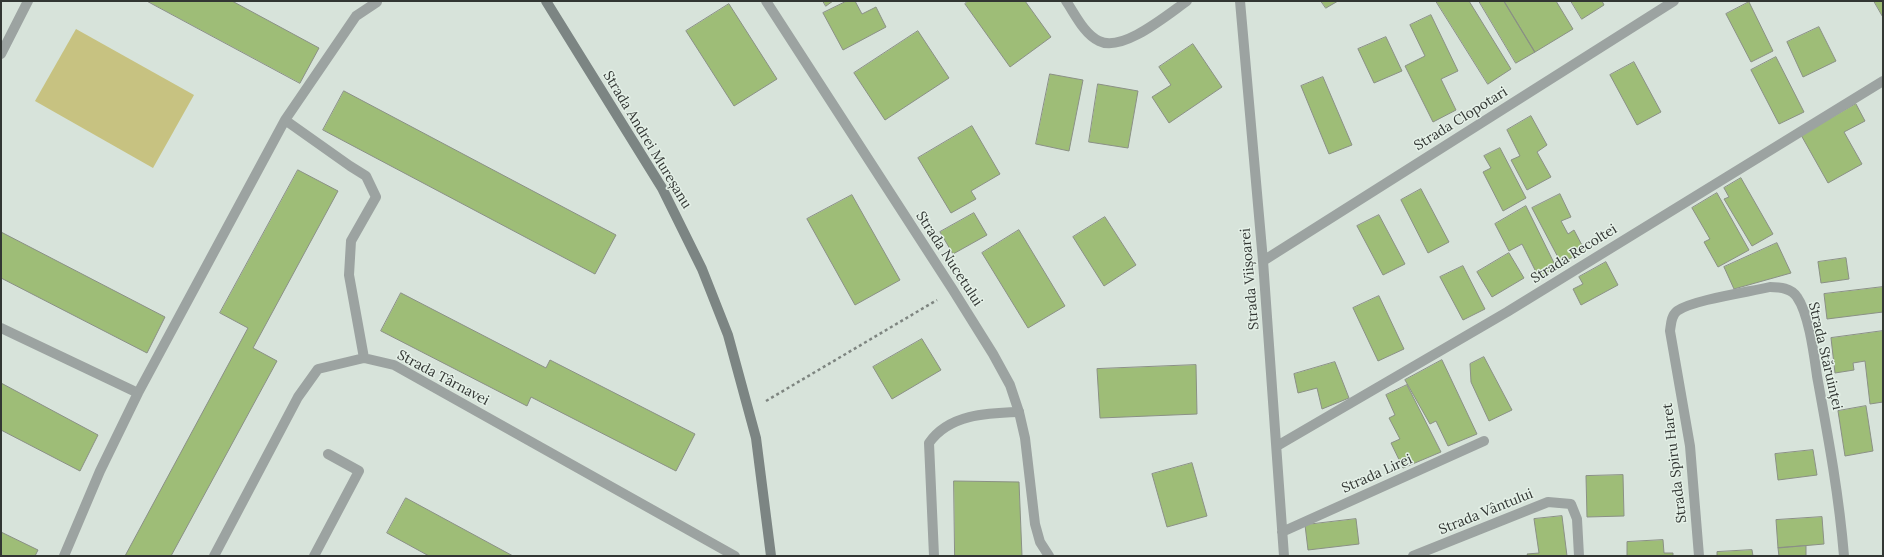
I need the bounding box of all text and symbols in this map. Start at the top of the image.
street label: Strada Andrei Mureșanu [599,68,695,212]
street label: Strada Clopotari [1411,84,1511,154]
street label: Strada Nucetului [912,208,986,310]
street label: Strada Recoltei [1528,221,1620,287]
street label: Strada Viișoarei [1237,227,1263,331]
street label: Strada Stăruinței [1804,301,1846,411]
street label: Strada Târnavei [394,347,492,409]
street label: Strada Spiru Haret [1659,402,1691,524]
street label: Strada Lirei [1339,451,1415,497]
street label: Strada Vântului [1436,485,1536,539]

